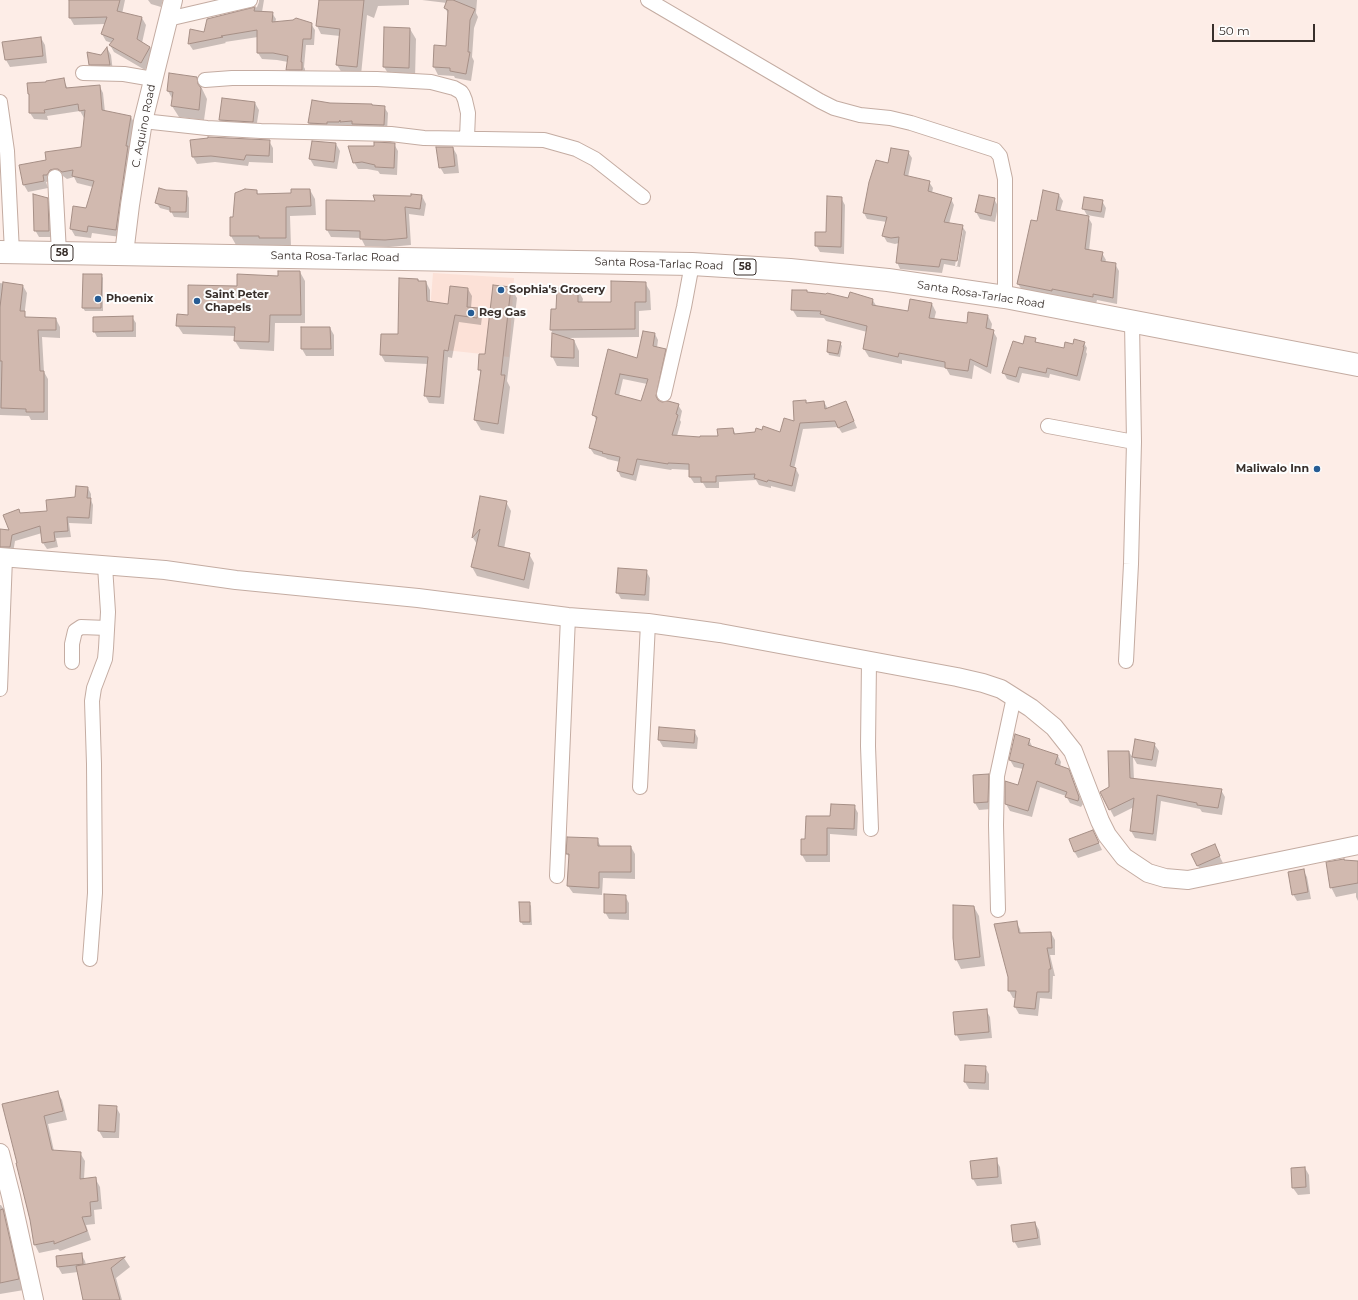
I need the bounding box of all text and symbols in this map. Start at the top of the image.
scale bar [1214,16,1317,42]
text: 50 m [1219,23,1250,38]
street label: C. Aquino Road [129,83,159,169]
road number: 58 [51,245,73,261]
street label: Santa Rosa-Tarlac Road [270,249,400,265]
street label: Santa Rosa-Tarlac Road [594,255,724,273]
road number: 58 [734,259,756,275]
street label: Santa Rosa-Tarlac Road [916,278,1046,312]
place label: Sophia's Grocery [509,283,605,297]
marker: Sophia's Grocery [496,285,506,295]
place label: Saint Peter Chapels [205,288,269,314]
place label: Phoenix [106,292,153,306]
marker: Phoenix [93,294,103,304]
marker: Saint Peter Chapels [192,296,202,306]
place label: Reg Gas [479,306,526,320]
marker: Reg Gas [466,308,476,318]
place label: Maliwalo Inn [1236,462,1309,476]
marker: Maliwalo Inn [1312,464,1322,474]

